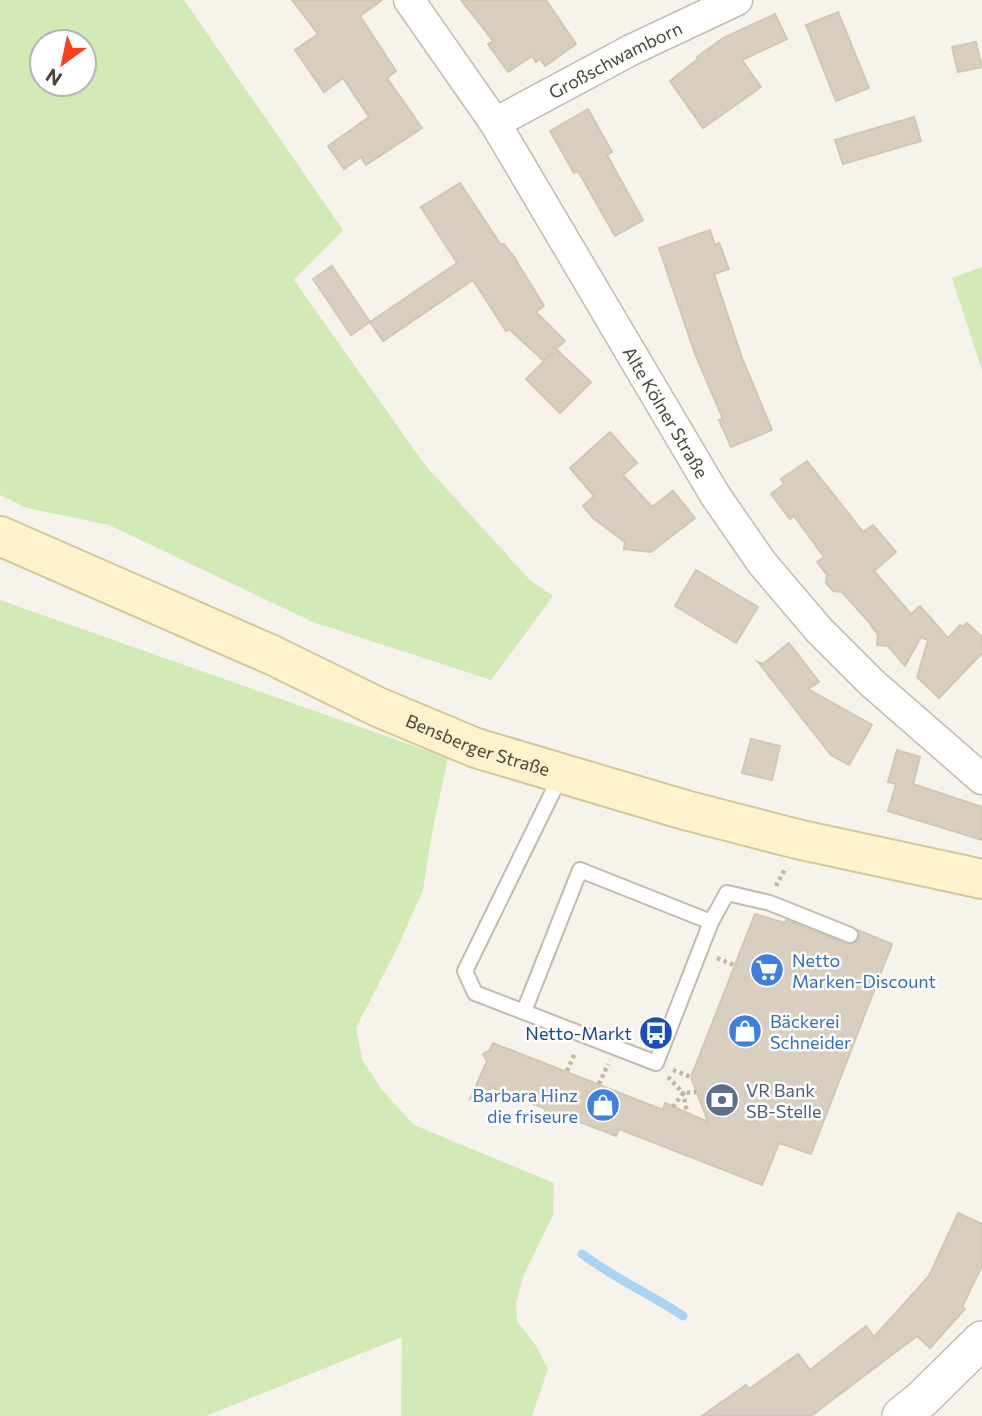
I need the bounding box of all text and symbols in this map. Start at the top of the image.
street label: Großschwamborn [545,16,686,103]
north arrow [28,28,98,98]
text: N [41,64,66,91]
street label: Alte Kölner Straße [619,342,713,482]
street label: Bensberger Straße [403,709,552,780]
place label: Netto Marken-Discount [792,949,936,992]
supermarket icon: Netto Marken-Discount [748,951,786,989]
place label: Bäckerei Schneider [770,1010,851,1053]
shop icon: Bäckerei Schneider [726,1012,764,1050]
bus stop icon: Netto-Markt [637,1014,675,1052]
place label: Netto-Markt [525,1022,632,1044]
place label: VR Bank SB-Stelle [746,1079,822,1122]
bank icon: VR Bank SB-Stelle [703,1081,741,1119]
place label: Barbara Hinz die friseure [472,1084,578,1127]
shop icon: Barbara Hinz die friseure [584,1086,622,1124]

